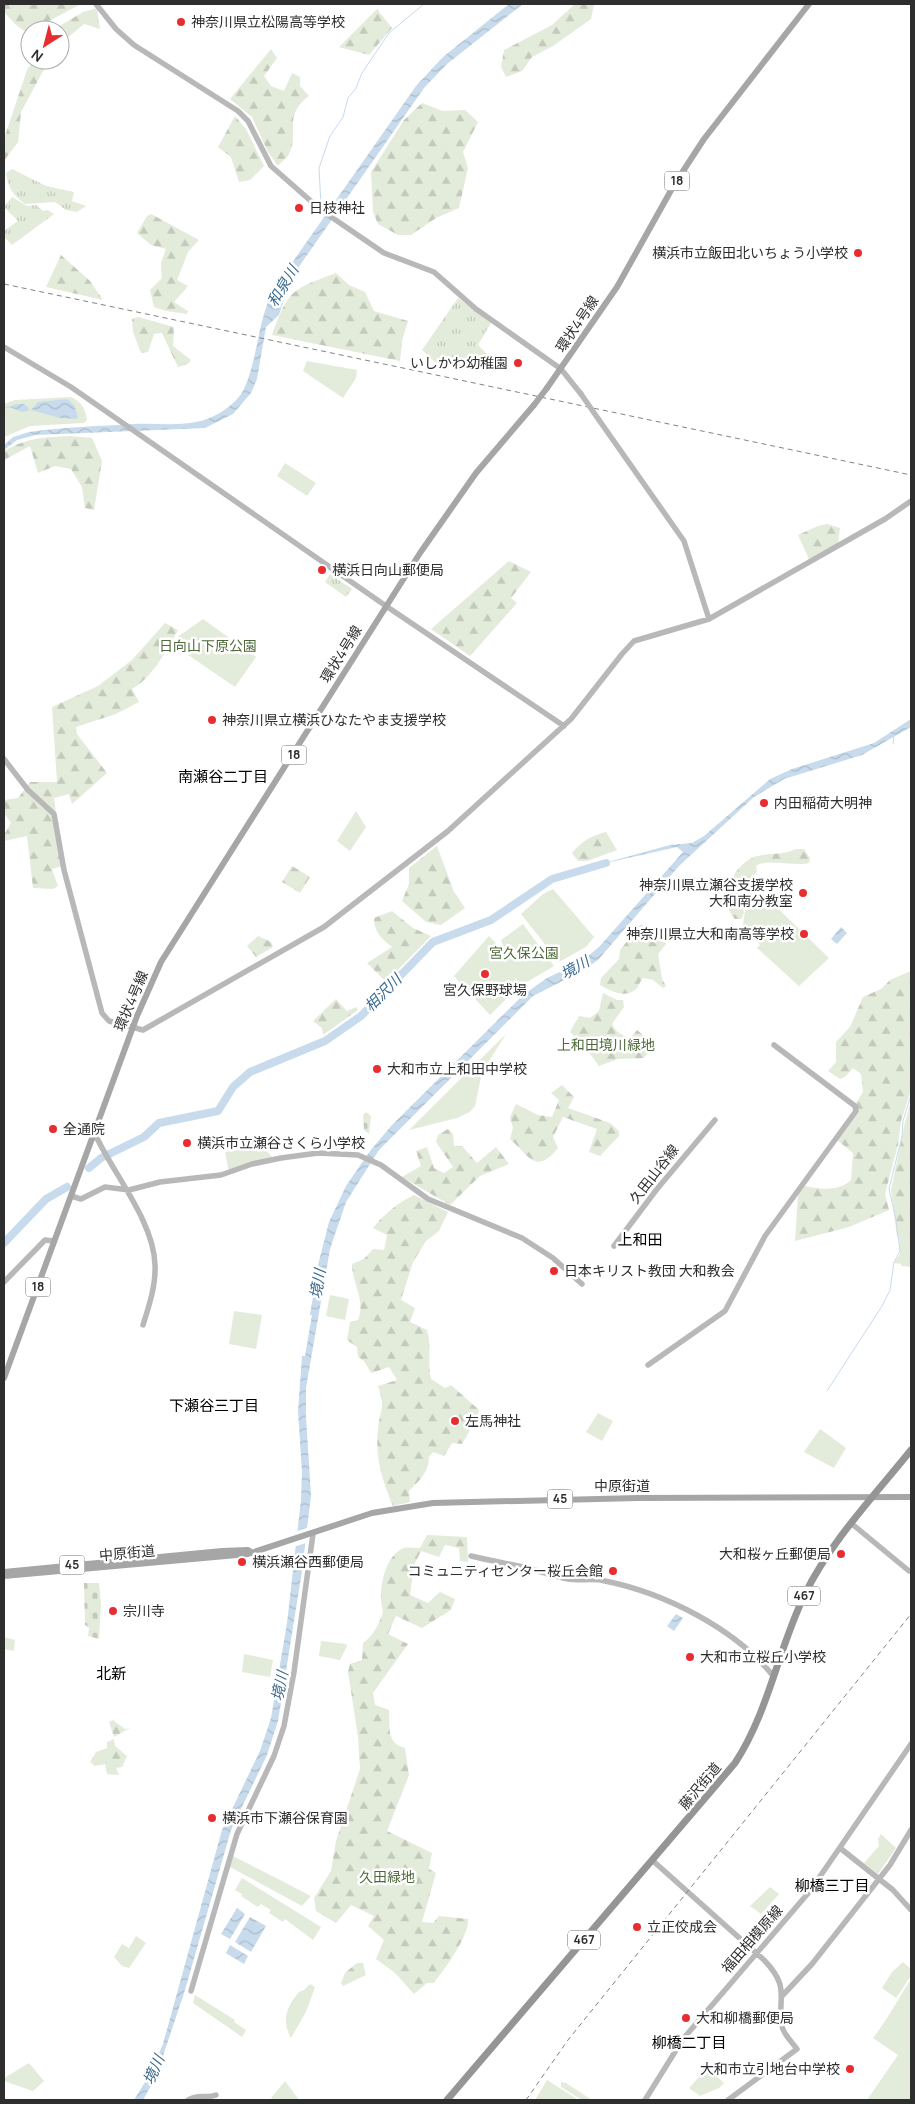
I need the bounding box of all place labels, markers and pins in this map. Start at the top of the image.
place label: 神奈川県立松陽高等学校 [191,12,345,31]
marker: 神奈川県立松陽高等学校 [175,16,187,28]
place label: 日枝神社 [309,198,365,217]
marker: 日枝神社 [293,202,305,214]
place label: 横浜市立飯田北いちょう小学校 [652,243,848,262]
marker: 横浜市立飯田北いちょう小学校 [852,247,864,259]
place label: いしかわ幼稚園 [410,353,508,372]
marker: いしかわ幼稚園 [512,357,524,369]
place label: 横浜日向山郵便局 [332,560,444,579]
marker: 横浜日向山郵便局 [316,564,328,576]
place label: 神奈川県立横浜ひなたやま支援学校 [222,710,446,729]
marker: 神奈川県立横浜ひなたやま支援学校 [206,714,218,726]
place label: 内田稲荷大明神 [774,793,872,812]
marker: 内田稲荷大明神 [758,797,770,809]
place label: 神奈川県立瀬谷支援学校 大和南分教室 [639,875,793,910]
marker: 神奈川県立瀬谷支援学校 大和南分教室 [797,887,809,899]
place label: 神奈川県立大和南高等学校 [626,924,794,943]
marker: 神奈川県立大和南高等学校 [798,928,810,940]
marker: 宮久保野球場 [479,968,491,980]
place label: 宮久保野球場 [443,980,527,999]
place label: 大和市立上和田中学校 [387,1059,527,1078]
marker: 大和市立上和田中学校 [371,1063,383,1075]
place label: 全通院 [63,1119,105,1138]
marker: 全通院 [47,1123,59,1135]
place label: 横浜市立瀬谷さくら小学校 [197,1133,365,1152]
marker: 横浜市立瀬谷さくら小学校 [181,1137,193,1149]
place label: 日本キリスト教団 大和教会 [564,1261,735,1280]
marker: 日本キリスト教団 大和教会 [548,1265,560,1277]
place label: 左馬神社 [465,1411,521,1430]
marker: 左馬神社 [449,1415,461,1427]
place label: 大和桜ヶ丘郵便局 [719,1544,831,1563]
marker: 大和桜ヶ丘郵便局 [835,1548,847,1560]
place label: 横浜瀬谷西郵便局 [252,1552,364,1571]
marker: 横浜瀬谷西郵便局 [236,1556,248,1568]
place label: コミュニティセンター桜丘会館 [408,1561,603,1580]
marker: コミュニティセンター桜丘会館 [607,1565,619,1577]
place label: 宗川寺 [123,1601,165,1620]
marker: 宗川寺 [107,1605,119,1617]
place label: 大和市立桜丘小学校 [700,1647,826,1666]
marker: 大和市立桜丘小学校 [684,1651,696,1663]
place label: 横浜市下瀬谷保育園 [222,1808,348,1827]
marker: 横浜市下瀬谷保育園 [206,1812,218,1824]
place label: 立正佼成会 [647,1917,717,1936]
marker: 立正佼成会 [631,1921,643,1933]
place label: 大和柳橋郵便局 [696,2008,794,2027]
marker: 大和柳橋郵便局 [680,2012,692,2024]
place label: 大和市立引地台中学校 [700,2059,840,2078]
marker: 大和市立引地台中学校 [844,2063,856,2075]

